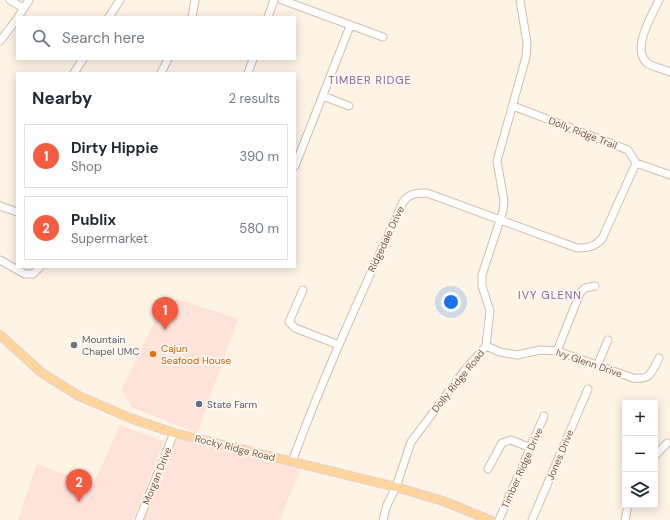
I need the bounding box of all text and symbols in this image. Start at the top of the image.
search box [16,16,296,60]
icon: search [30,27,52,49]
text: Search here [62,28,145,48]
district label: TIMBER RIDGE [328,73,412,87]
text: Nearby [32,87,92,109]
text: 2 results [229,90,280,107]
street label: Dolly Ridge Trail [547,114,619,152]
text: Dirty Hippie [71,138,159,158]
text: 1 [44,148,48,165]
text: 390 m [240,148,279,165]
text: Shop [71,158,102,175]
street label: Ridgedale Drive [365,204,407,274]
text: Publix [71,210,116,230]
text: 2 [42,220,50,237]
text: 580 m [239,220,279,237]
text: Supermarket [71,230,148,247]
district label: IVY GLENN [518,288,582,302]
your location [441,292,461,312]
pin: 1 [152,297,178,330]
place label: Mountain Chapel UMC [82,333,139,358]
marker: Mountain Chapel UMC [69,340,79,350]
place label: Cajun Seafood House [161,342,231,367]
street label: Ivy Glenn Drive [554,346,624,381]
street label: Dolly Ridge Road [429,347,487,415]
marker: Cajun Seafood House [148,349,158,359]
place label: State Farm [207,398,257,411]
marker: State Farm [194,399,204,409]
map controls [622,400,658,508]
button: + [622,400,658,436]
street label: Timber Ridge Drive [498,425,546,510]
street label: Jones Drive [544,427,577,482]
street label: Rocky Ridge Road [194,432,276,464]
button: − [622,436,658,472]
street label: Morgan Drive [140,445,175,507]
pin: 2 [66,469,92,502]
button: layers [622,472,658,508]

